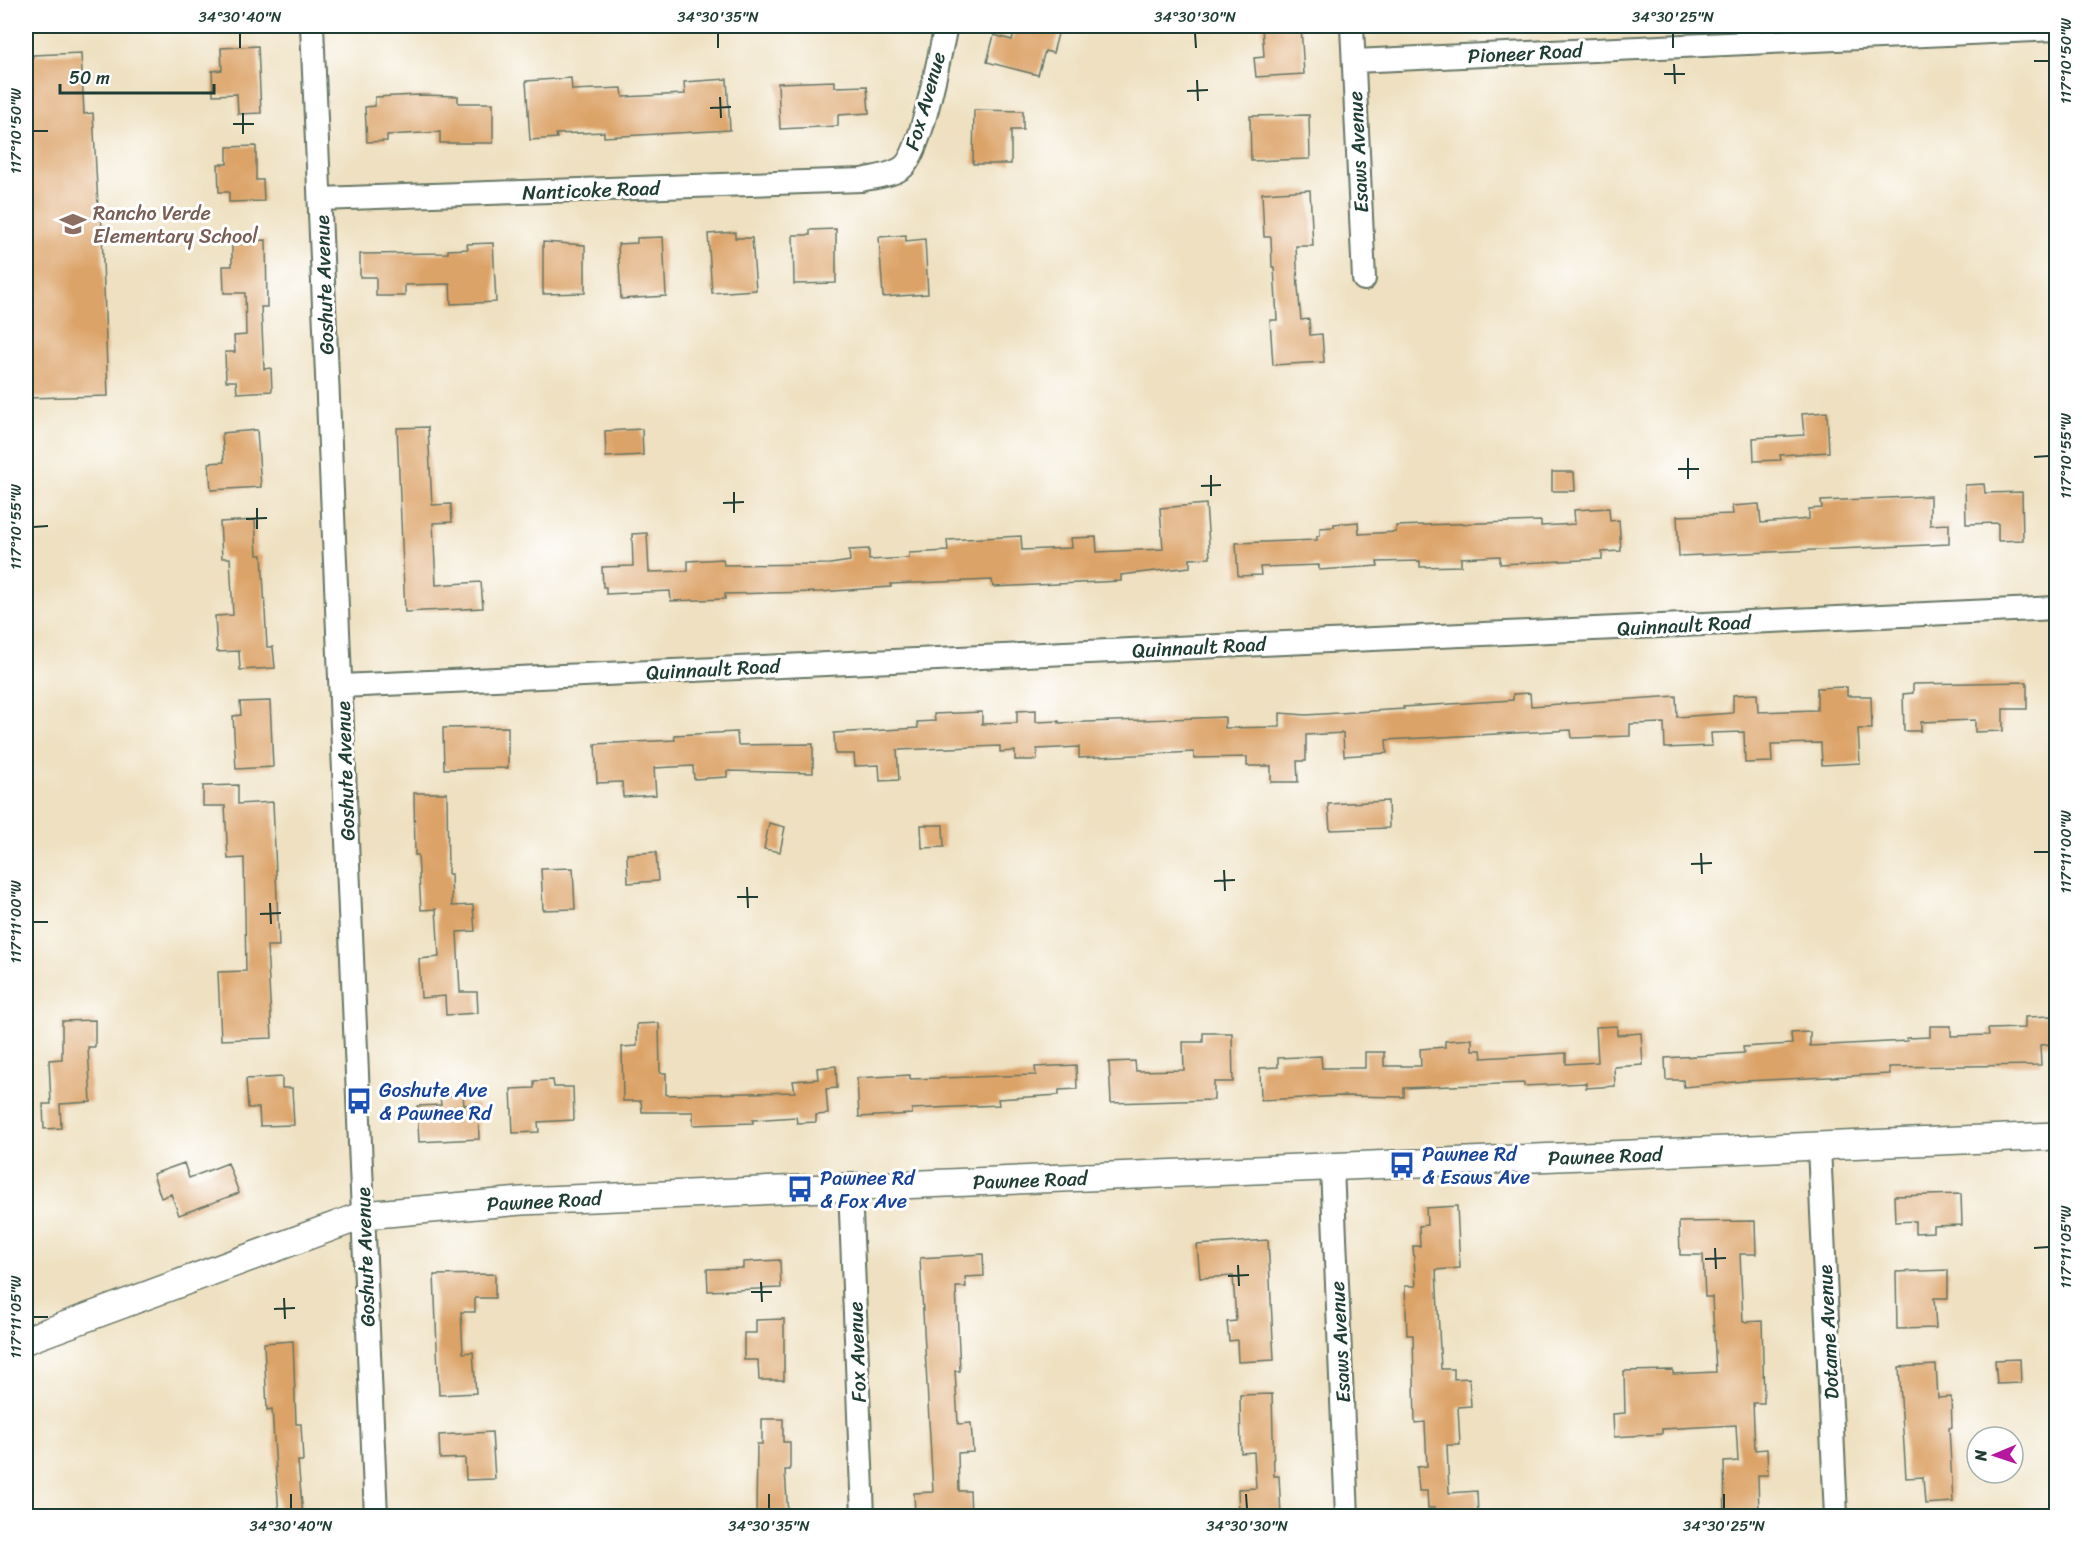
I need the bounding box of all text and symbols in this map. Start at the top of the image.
text: 34°30'40"N [199,4,282,30]
text: 34°30'35"N [677,4,759,30]
text: 34°30'30"N [1154,4,1236,30]
text: 34°30'25"N [1632,4,1714,30]
text: 117°10'50"W [2053,18,2079,104]
street label: Pioneer Road [1467,33,1585,74]
street label: Fox Avenue [895,48,956,155]
scale bar [60,57,214,95]
text: 50 m [69,62,110,94]
text: 117°10'50"W [3,88,29,174]
street label: Esaws Avenue [1338,90,1379,214]
street label: Nanticoke Road [522,171,662,210]
place label: Rancho Verde Elementary School [93,196,258,254]
school or university icon: Rancho Verde Elementary School [58,209,88,239]
street label: Goshute Avenue [305,214,344,355]
text: 117°10'55"W [2053,413,2079,499]
text: 117°10'55"W [3,484,29,570]
street label: Quinnault Road [1616,604,1753,646]
street label: Quinnault Road [1131,626,1268,668]
street label: Quinnault Road [645,648,782,690]
street label: Goshute Avenue [326,700,365,841]
text: 117°11'00"W [2053,810,2079,894]
text: 117°11'00"W [3,880,29,964]
place label: Goshute Ave & Pawnee Rd [379,1073,493,1131]
bus stop icon: Goshute Ave & Pawnee Rd [344,1086,374,1116]
place label: Pawnee Rd & Esaws Ave [1422,1137,1530,1195]
street label: Pawnee Road [1547,1137,1664,1176]
bus stop icon: Pawnee Rd & Esaws Ave [1387,1150,1417,1180]
place label: Pawnee Rd & Fox Ave [820,1161,916,1219]
street label: Pawnee Road [972,1161,1089,1200]
bus stop icon: Pawnee Rd & Fox Ave [785,1174,815,1204]
street label: Pawnee Road [486,1181,604,1222]
street label: Goshute Avenue [346,1186,385,1327]
text: 117°11'05"W [2053,1205,2079,1288]
street label: Dotame Avenue [1807,1263,1850,1400]
text: 117°11'05"W [3,1275,29,1358]
street label: Esaws Avenue [1320,1280,1361,1404]
street label: Fox Avenue [838,1301,877,1403]
north arrow [1965,1425,2025,1485]
text: N [1966,1449,1995,1463]
text: 34°30'40"N [250,1513,333,1539]
text: 34°30'35"N [728,1513,810,1539]
text: 34°30'30"N [1206,1513,1288,1539]
text: 34°30'25"N [1683,1513,1765,1539]

